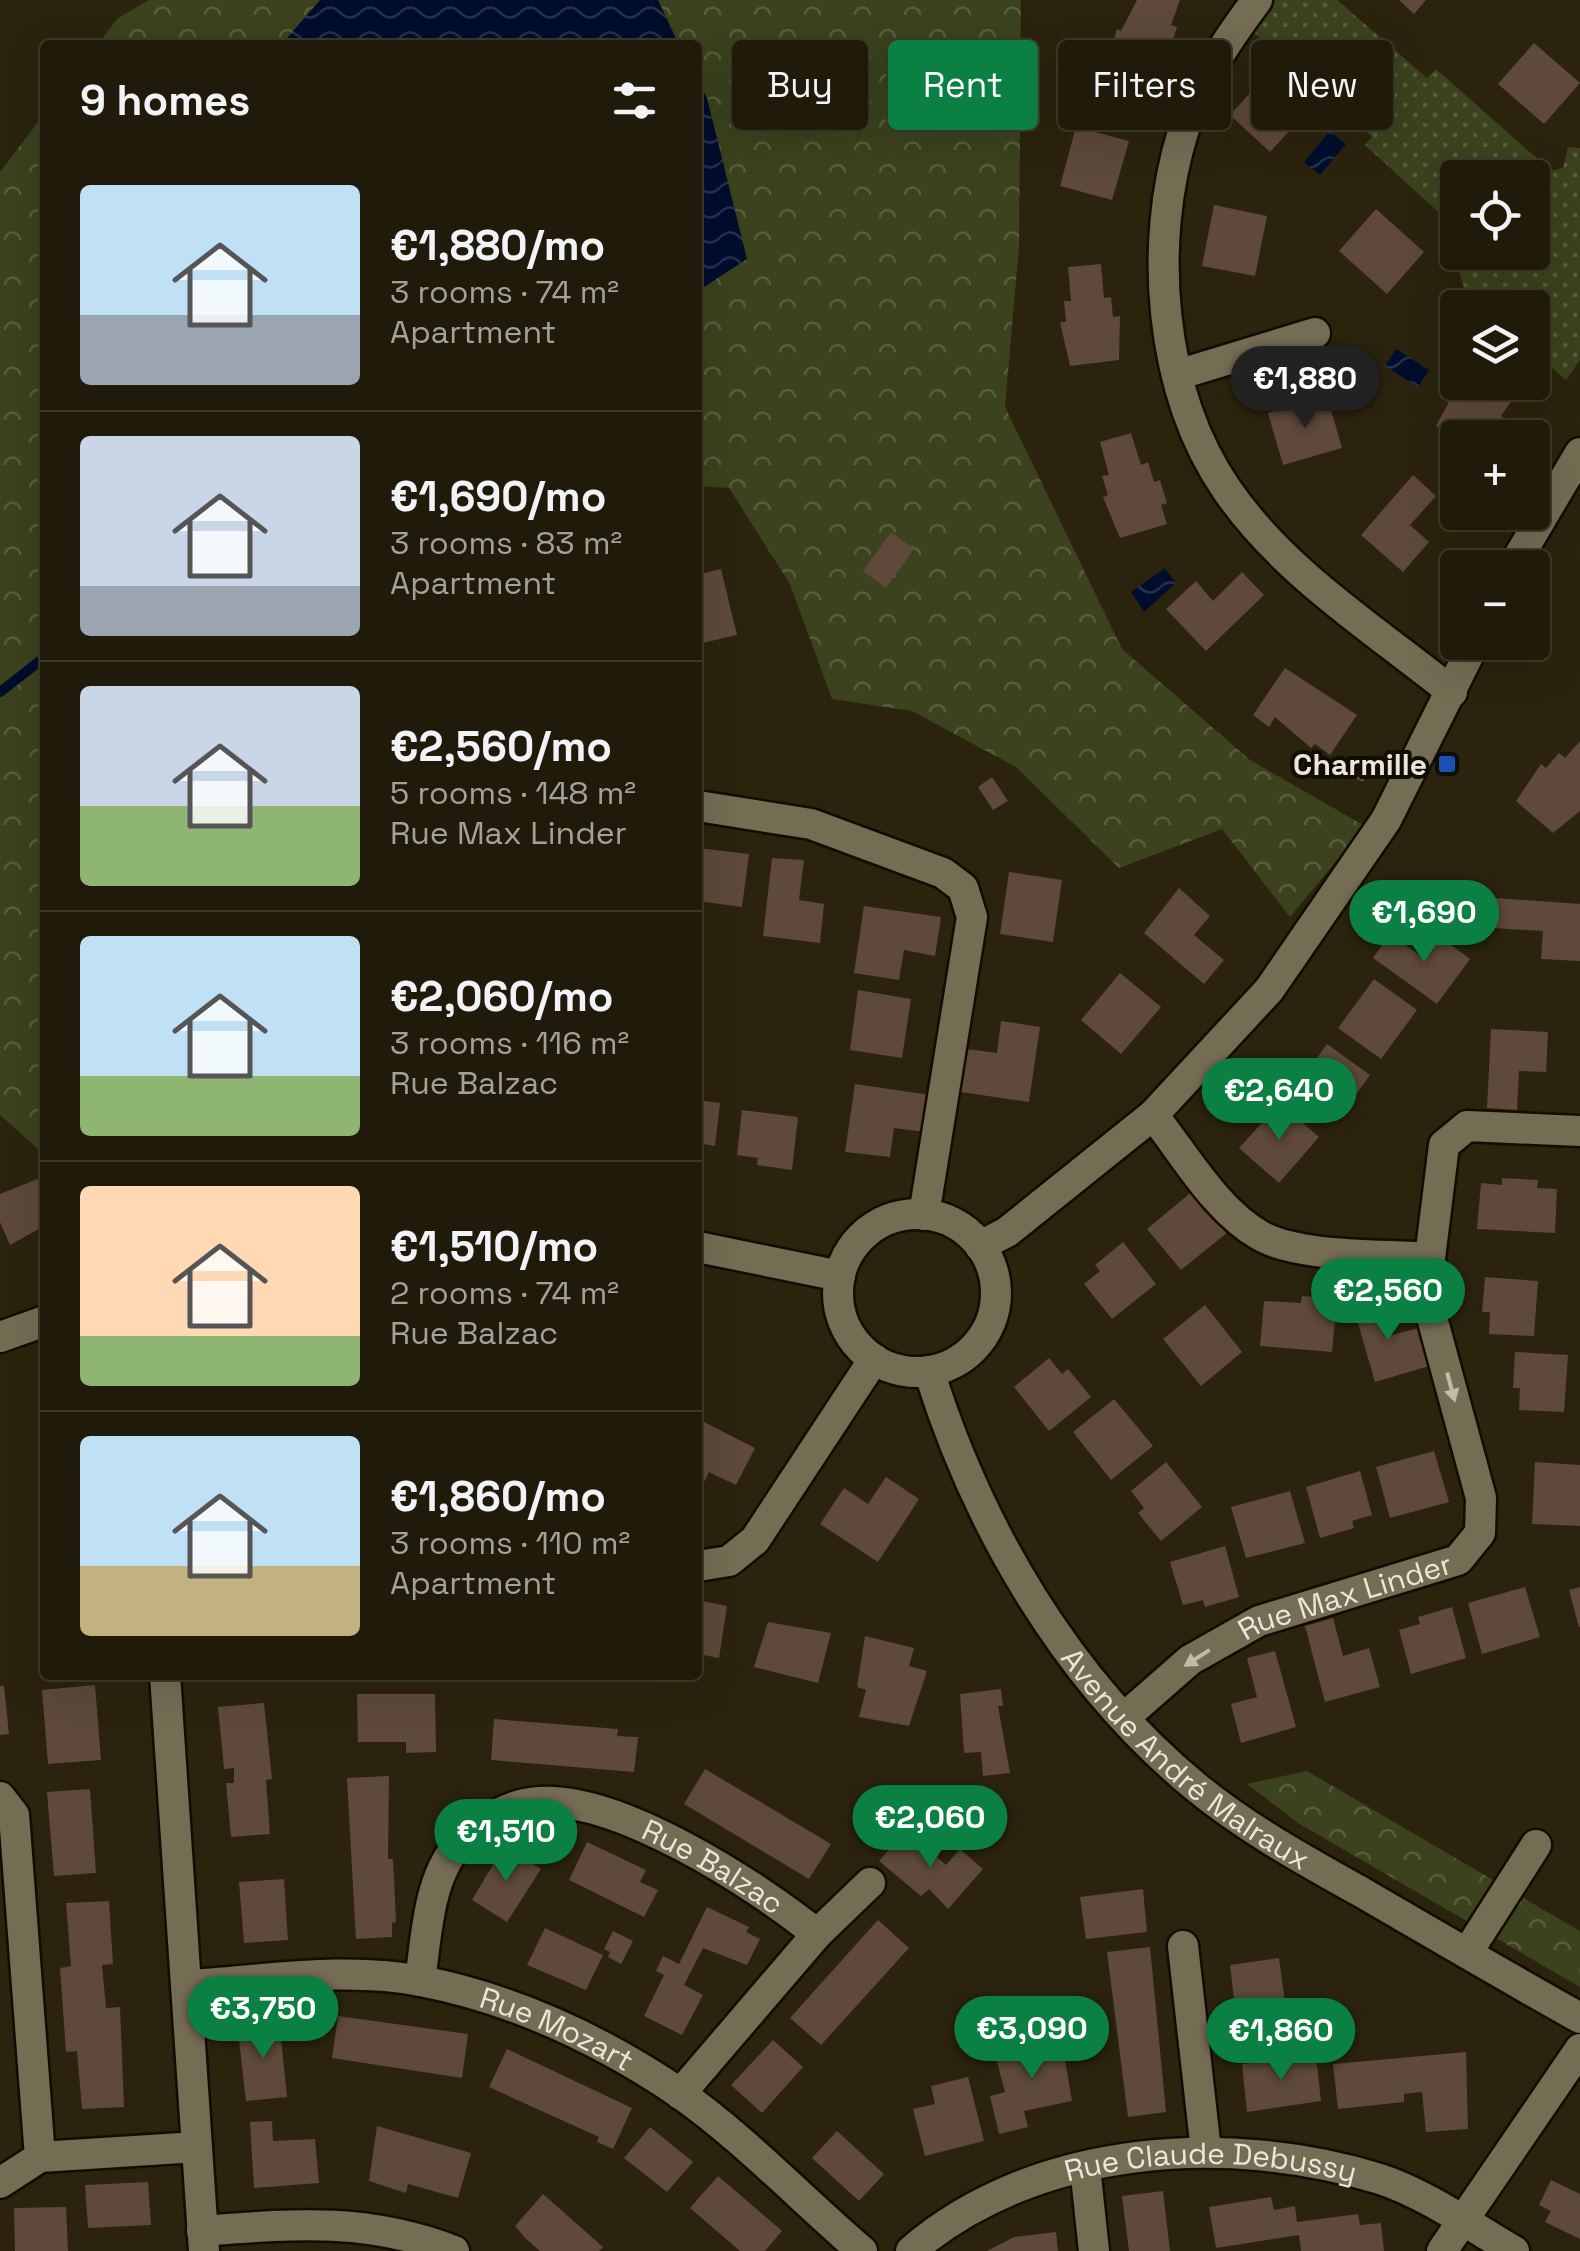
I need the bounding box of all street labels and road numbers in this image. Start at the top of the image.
street label: Rue Max Linder [1230,1544,1456,1649]
street label: Avenue André Malraux [1053,1640,1317,1878]
street label: Rue Balzac [636,1810,792,1923]
street label: Rue Mozart [475,1977,641,2080]
street label: Rue Claude Debussy [1060,2133,1361,2191]

